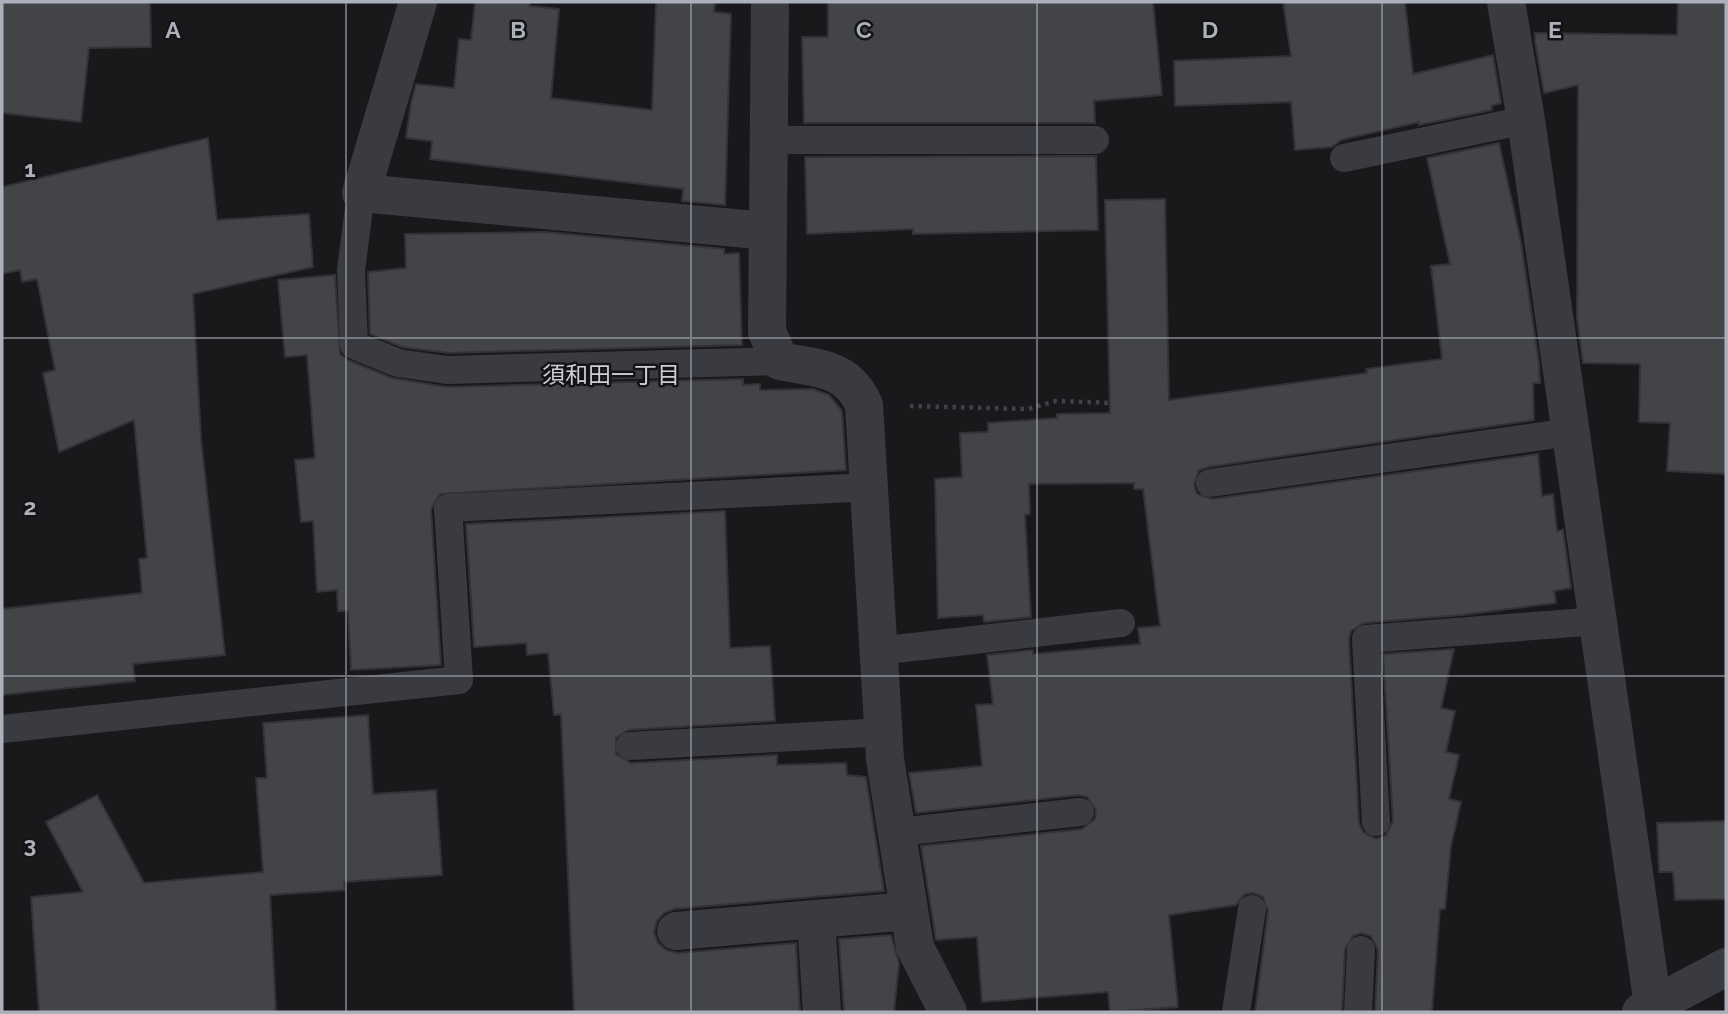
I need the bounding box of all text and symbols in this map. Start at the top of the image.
text: A [165,16,181,43]
text: B [510,16,526,43]
text: C [856,16,872,43]
text: D [1202,16,1218,43]
text: E [1548,16,1562,43]
text: 1 [24,155,36,182]
district label: 須和田一丁目 [542,361,680,388]
text: 2 [24,493,36,520]
text: 3 [24,831,36,858]

